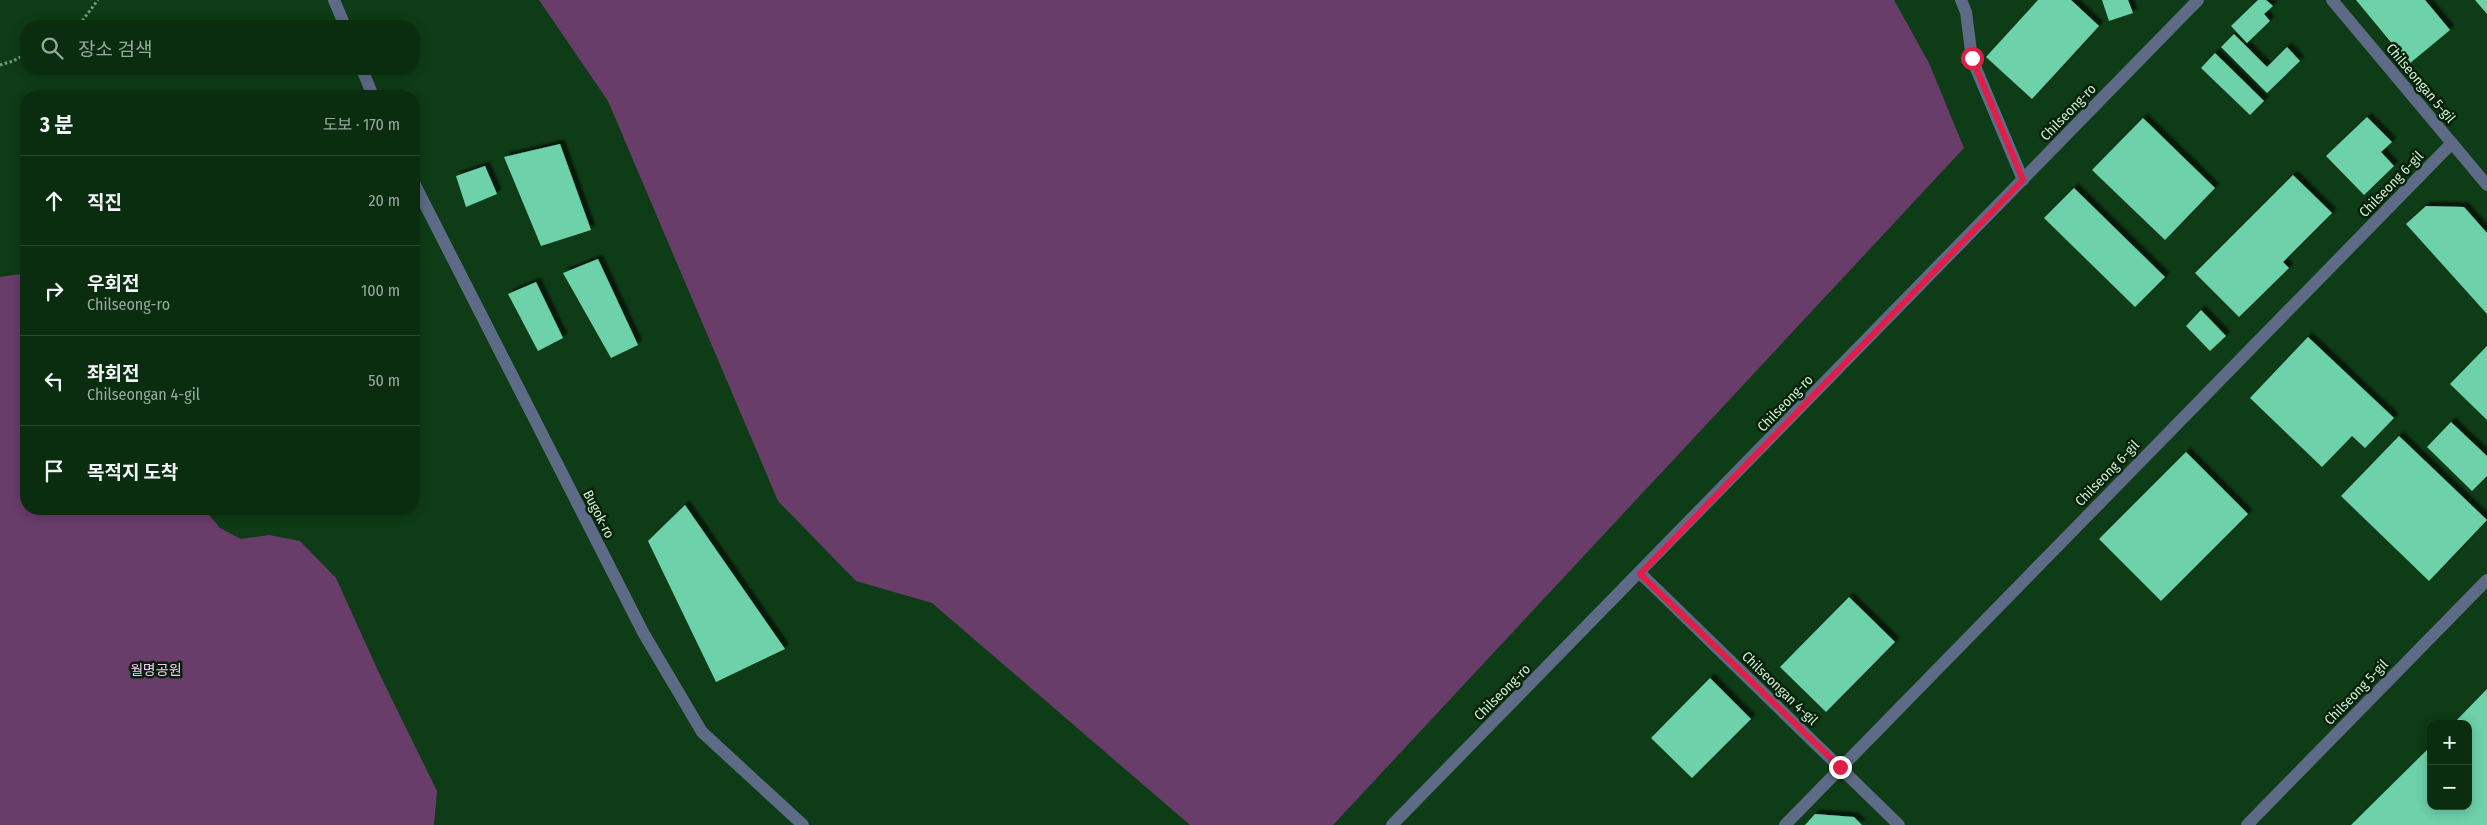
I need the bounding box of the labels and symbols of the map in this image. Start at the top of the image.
street label: Chilseongan 5-gil [2382,40,2459,127]
route start [1961,47,1984,70]
street label: Chilseong-ro [2037,80,2100,144]
street label: Chilseong 6-gil [2356,148,2427,221]
street label: Chilseong-ro [1754,371,1817,435]
street label: Chilseong 6-gil [2072,437,2143,510]
street label: Bugok-ro [579,487,618,541]
street label: Chilseongan 4-gil [1738,648,1821,729]
street label: Chilseong 5-gil [2321,656,2392,729]
street label: Chilseong-ro [1471,661,1534,724]
park label: 월명공원 [130,662,182,679]
route end [1829,756,1852,779]

